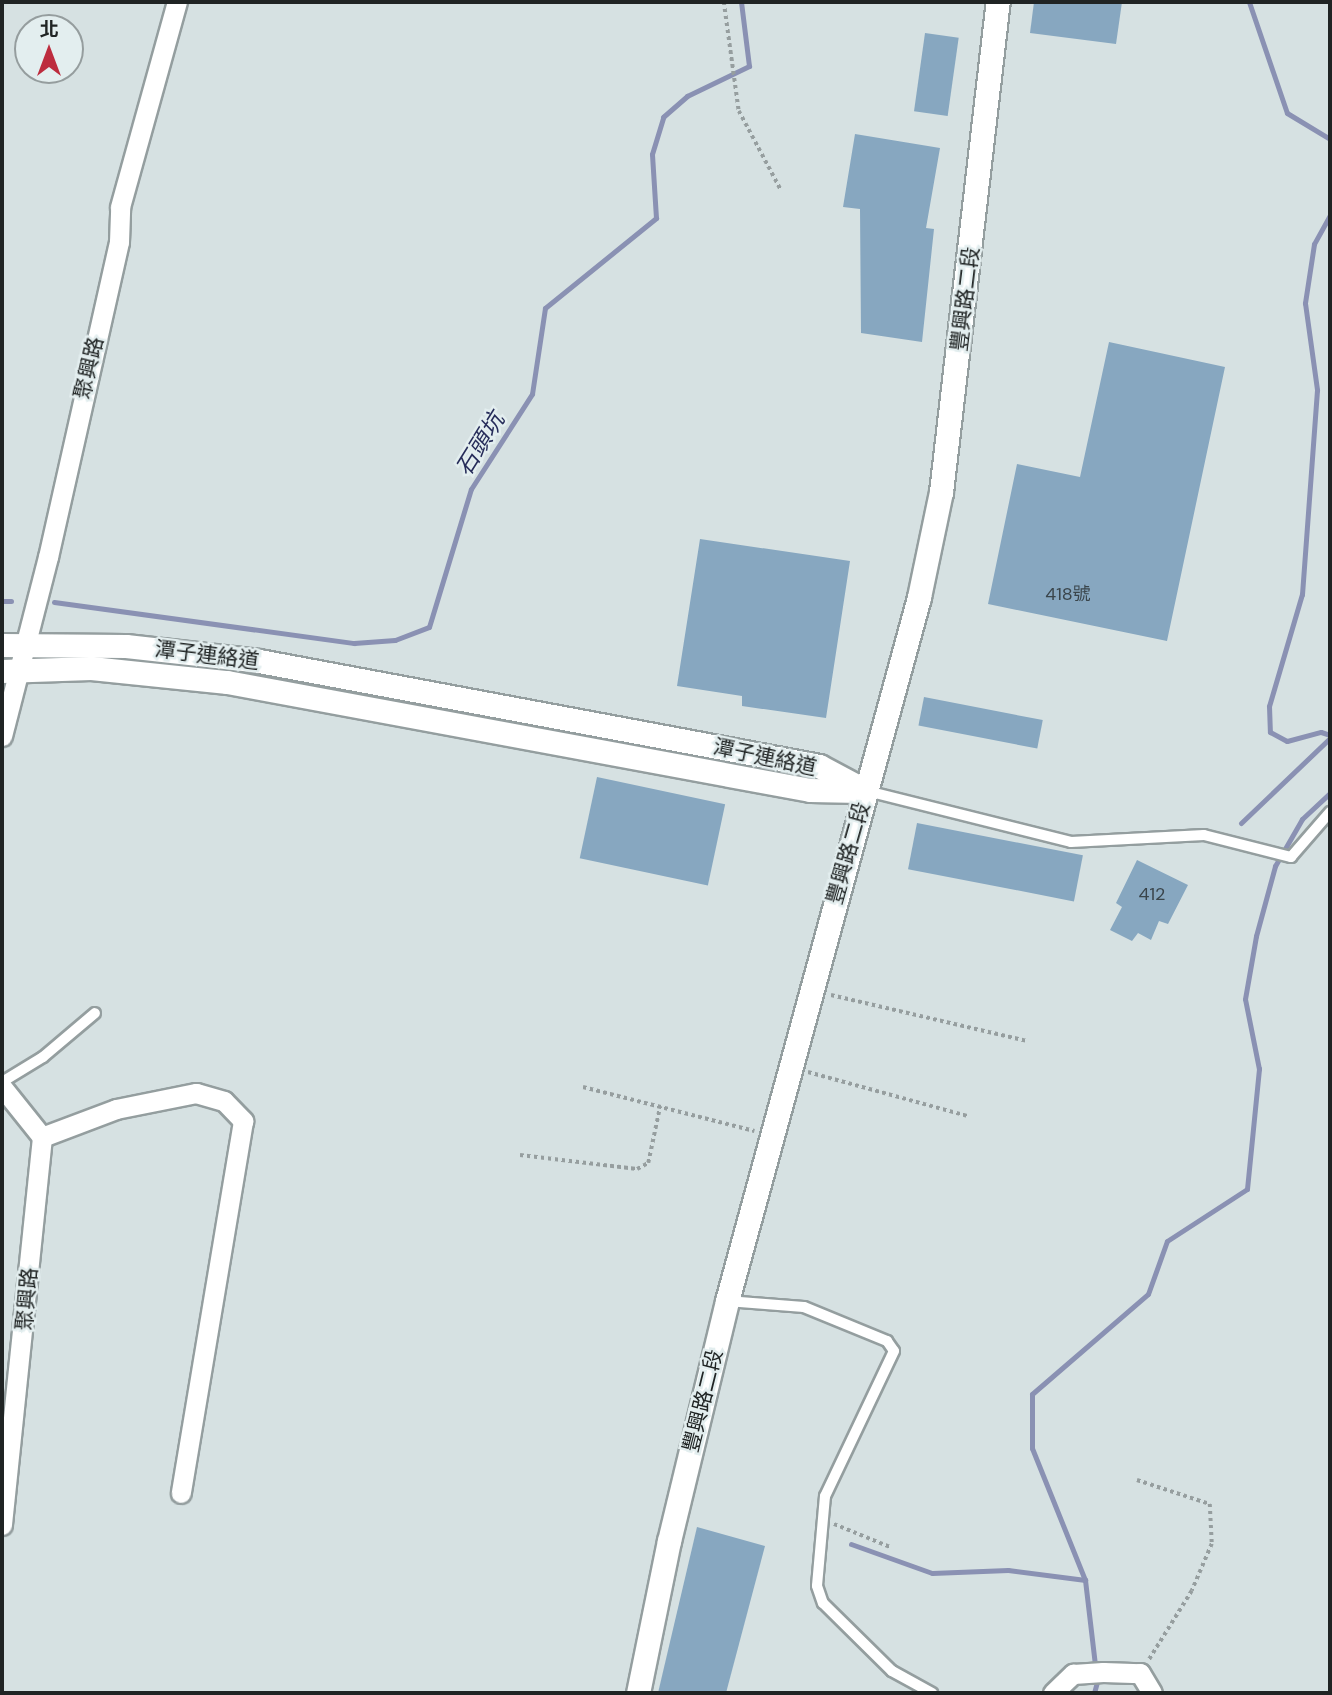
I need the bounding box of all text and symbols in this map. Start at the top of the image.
north arrow [14,14,84,84]
text: 北 [39,17,59,42]
street label: 豐興路二段 [946,245,984,353]
street label: 聚興路 [70,334,108,402]
water label: 石頭坑 [450,407,510,481]
house number: 418號 [1045,583,1091,605]
street label: 潭子連絡道 [153,636,261,674]
street label: 潭子連絡道 [711,734,819,780]
street label: 豐興路二段 [821,799,875,907]
house number: 412 [1139,883,1165,905]
street label: 聚興路 [12,1267,42,1331]
street label: 豐興路二段 [678,1347,728,1455]

